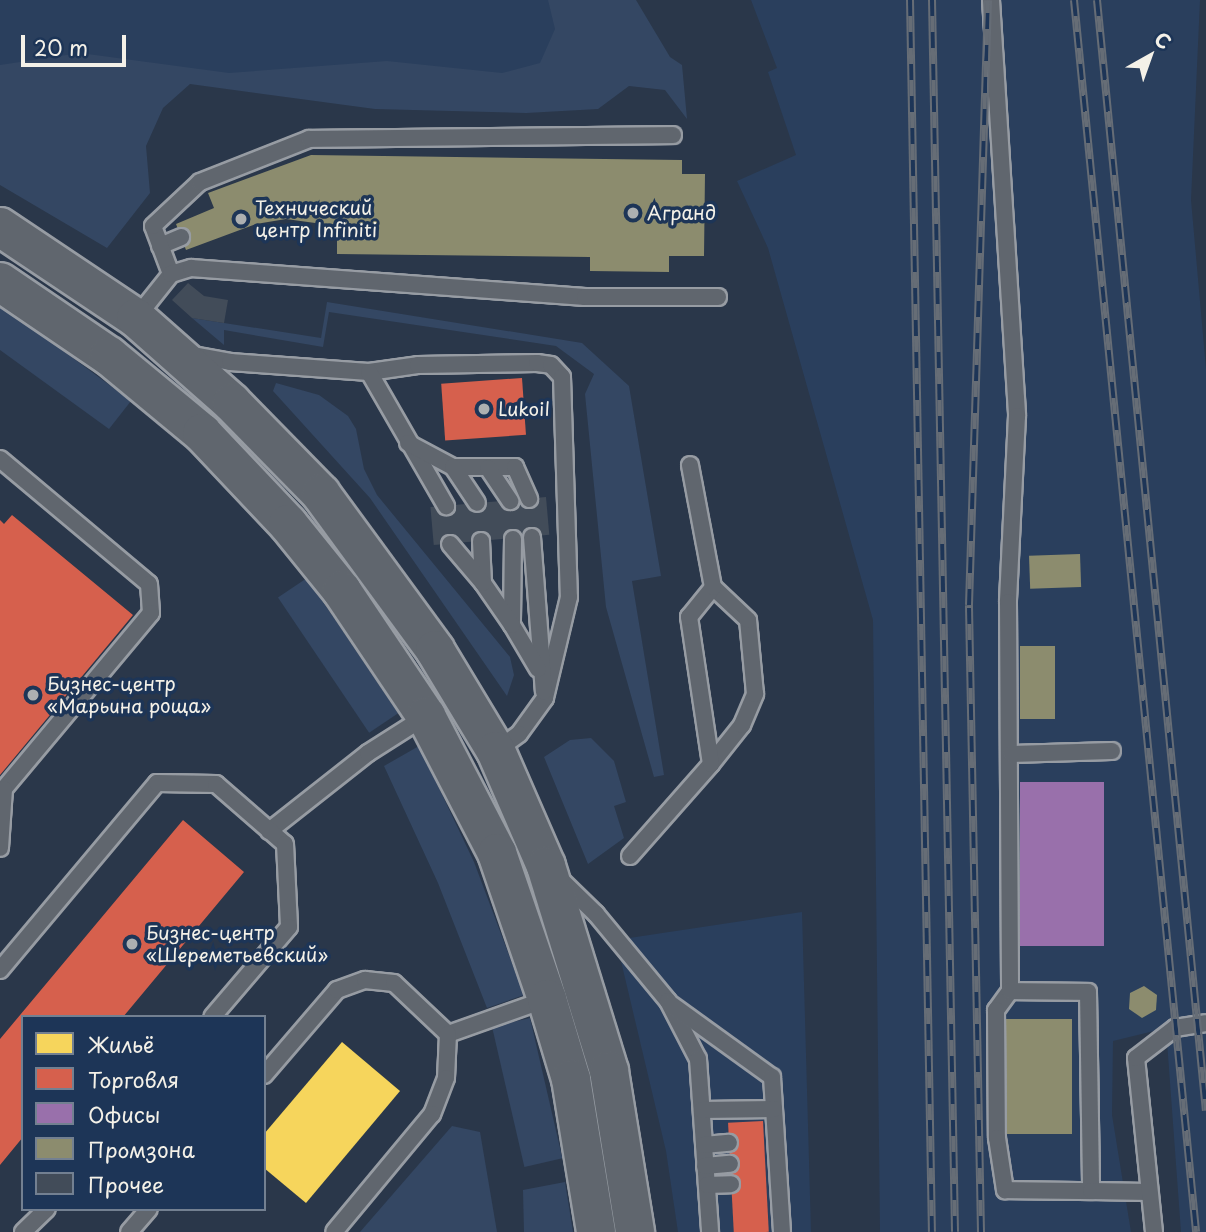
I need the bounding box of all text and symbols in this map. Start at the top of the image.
scale bar [24,21,130,65]
north arrow [1115,21,1185,91]
text: С [1149,25,1178,55]
text: 20 m [34,31,88,63]
place label: Технический центр Infiniti [255,197,377,241]
place label: Агранд [647,202,716,224]
marker: Агранд [625,205,641,221]
marker: Технический центр Infiniti [233,211,249,227]
place label: Lukoil [498,398,550,420]
marker: Lukoil [476,401,492,417]
place label: Бизнес-центр «Марьина роща» [47,673,213,717]
marker: Бизнес-центр «Марьина роща» [25,687,41,703]
place label: Бизнес-центр «Шереметьевский» [146,922,328,966]
marker: Бизнес-центр «Шереметьевский» [124,936,140,952]
legend [21,1015,266,1211]
text: Жильё [88,1028,154,1060]
text: Торговля [88,1063,179,1095]
text: Офисы [88,1098,160,1130]
text: Промзона [88,1133,195,1165]
text: Прочее [88,1168,164,1200]

